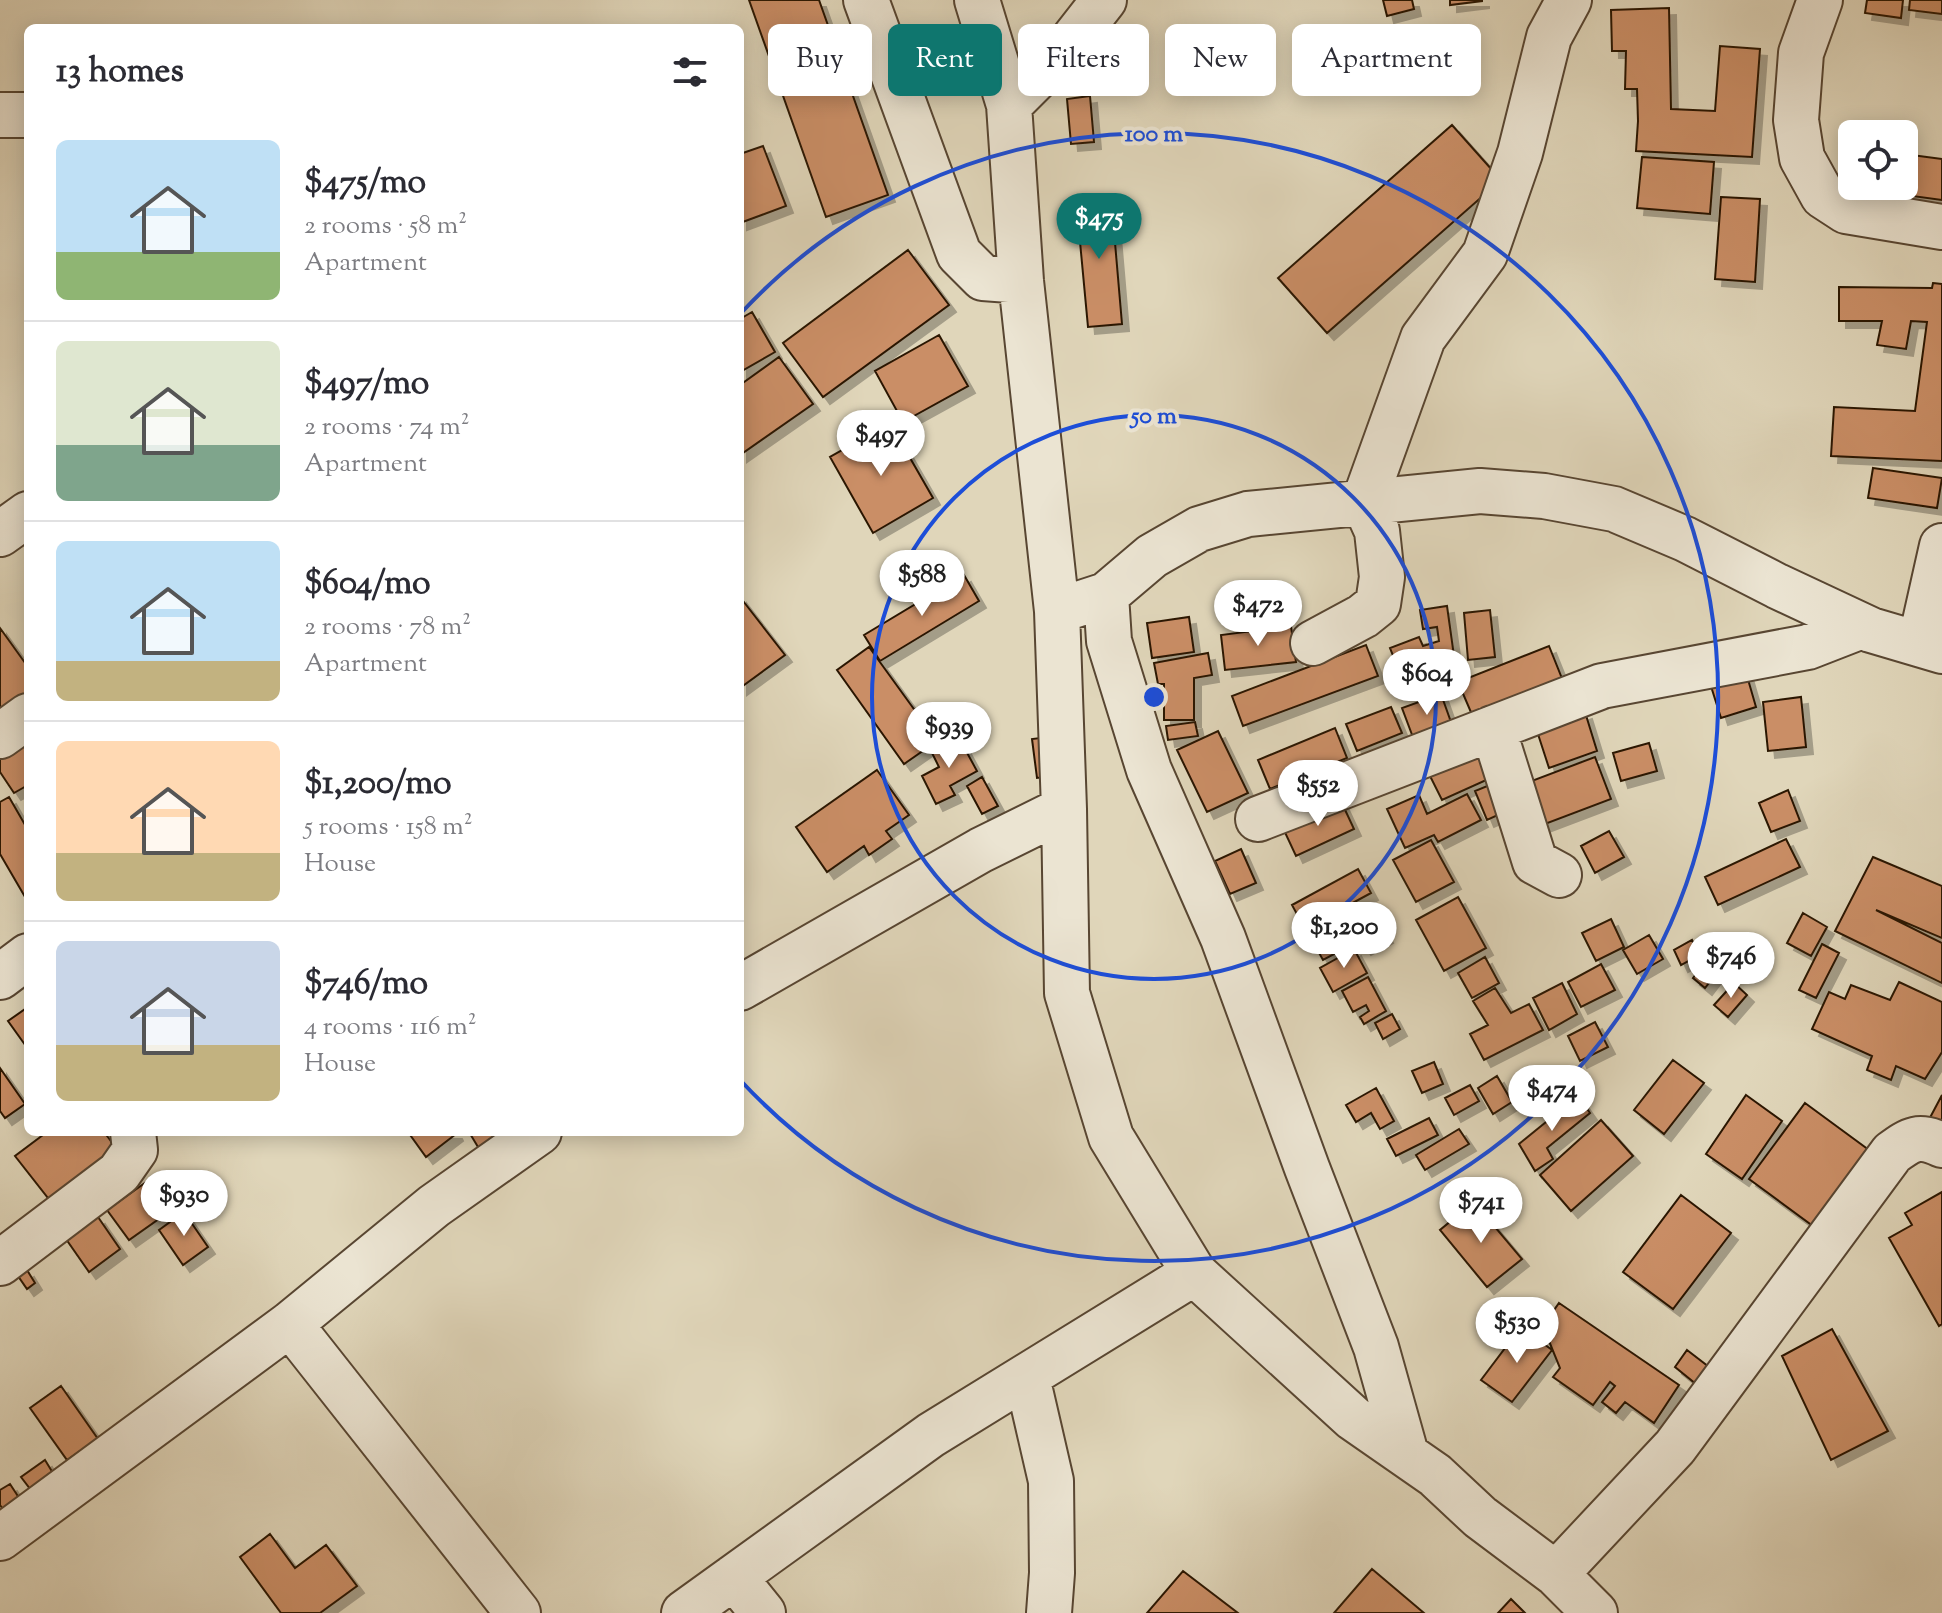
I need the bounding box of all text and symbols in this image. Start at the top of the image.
chip: Buy [768,24,872,96]
chip: Rent [888,24,1002,96]
chip: Filters [1018,24,1149,96]
chip: New [1165,24,1276,96]
chip: Apartment [1292,24,1481,96]
text: 13 homes [56,48,184,97]
icon: filters [668,50,712,94]
text: 100 m [1125,118,1183,152]
map controls [1838,120,1918,200]
button: locate [1838,120,1918,200]
text: $475/mo [304,159,426,208]
icon: home [120,172,216,268]
pin: $475 [1052,193,1146,261]
text: $475 [1075,200,1123,237]
text: 2 rooms · 58 m² [304,208,467,245]
text: Apartment [304,245,427,282]
text: $497/mo [304,360,429,409]
icon: home [120,373,216,469]
text: 50 m [1129,400,1177,434]
text: 2 rooms · 74 m² [304,409,469,446]
pin: $497 [834,410,928,478]
text: $497 [855,417,907,454]
text: Apartment [304,446,427,483]
pin: $588 [875,550,969,618]
text: $588 [898,557,946,594]
text: $604/mo [304,560,431,609]
icon: home [120,573,216,669]
pin: $472 [1211,580,1305,648]
text: $472 [1232,587,1284,624]
text: 2 rooms · 78 m² [304,609,471,646]
text: Apartment [304,646,427,683]
pin: $604 [1380,649,1474,717]
text: $604 [1401,656,1453,693]
centre of rings [1140,683,1168,711]
pin: $939 [902,702,996,770]
text: $939 [924,709,974,746]
text: $1,200/mo [304,760,452,809]
pin: $552 [1271,760,1365,828]
text: $552 [1296,767,1340,804]
icon: home [120,773,216,869]
text: 5 rooms · 158 m² [304,809,473,846]
text: House [304,846,376,883]
pin: $1,200 [1279,902,1409,970]
text: $1,200 [1310,909,1378,946]
pin: $746 [1684,932,1778,1000]
text: $746 [1706,939,1756,976]
text: $746/mo [304,960,428,1009]
icon: home [120,973,216,1069]
text: 4 rooms · 116 m² [304,1009,477,1046]
text: House [304,1046,376,1083]
pin: $474 [1505,1065,1599,1133]
text: $474 [1526,1072,1578,1109]
pin: $930 [137,1170,231,1238]
text: $930 [159,1177,209,1214]
pin: $741 [1434,1177,1528,1245]
text: $741 [1457,1184,1505,1221]
pin: $530 [1470,1297,1564,1365]
text: $530 [1494,1304,1540,1341]

